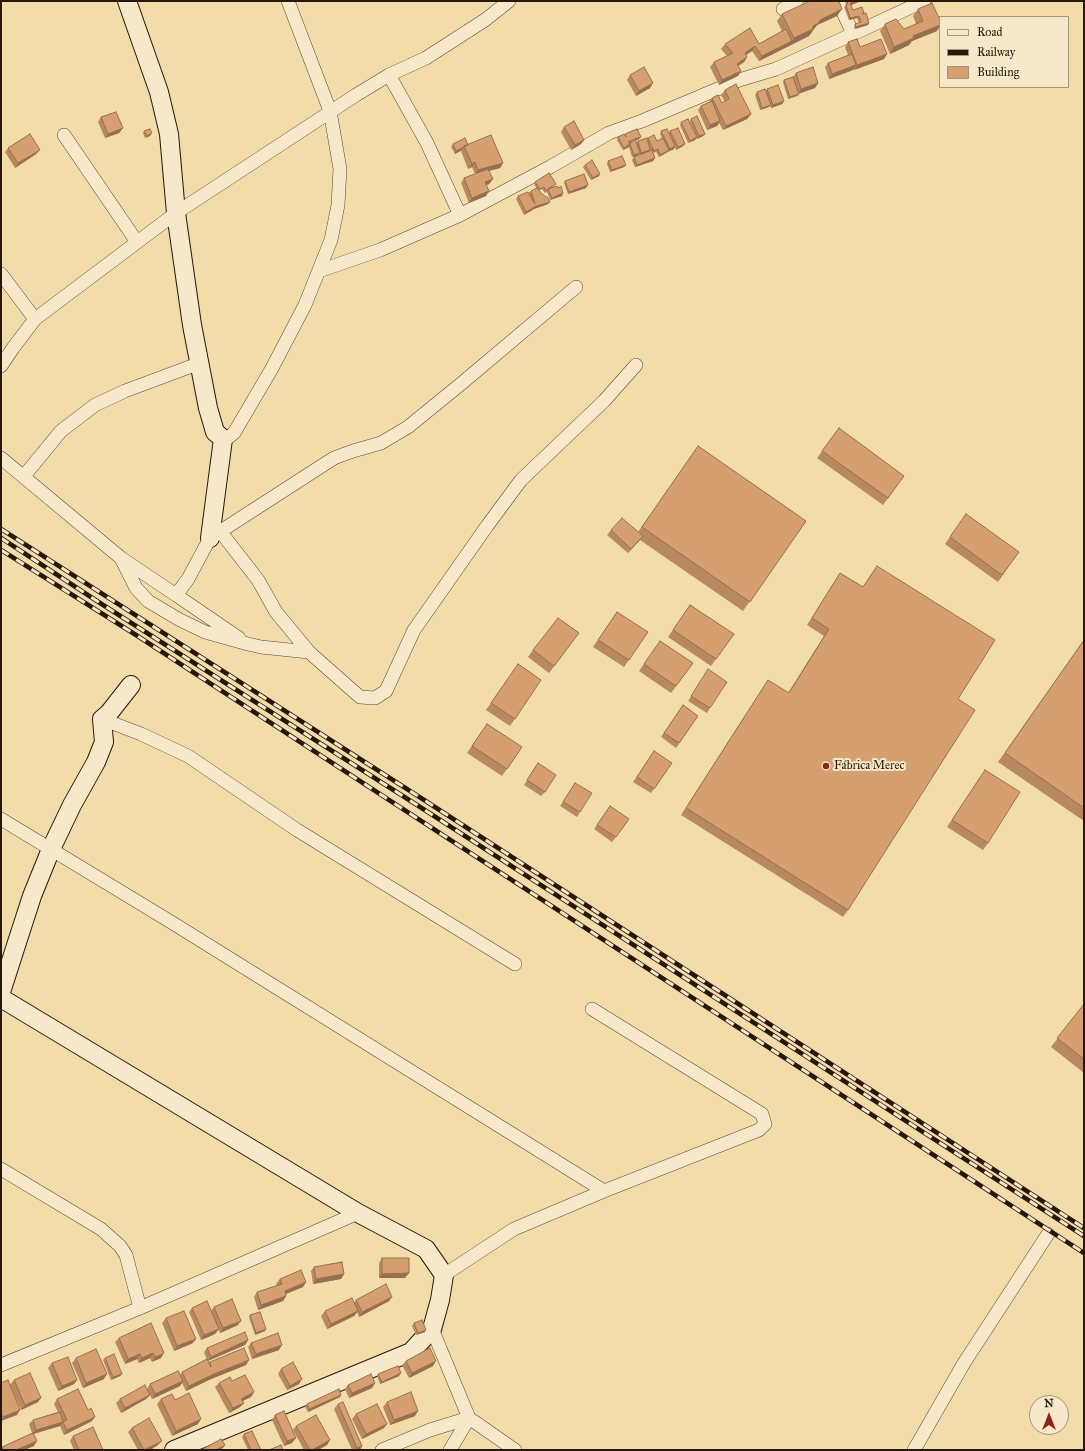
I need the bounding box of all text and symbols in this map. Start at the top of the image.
legend [939,16,1069,88]
text: Road [977,25,1003,39]
text: Railway [977,45,1015,59]
text: Building [977,65,1019,79]
place label: Fábrica Merec [834,759,905,773]
marker: Fábrica Merec [821,761,831,771]
north arrow [1029,1395,1069,1435]
text: N [1044,1397,1054,1410]

